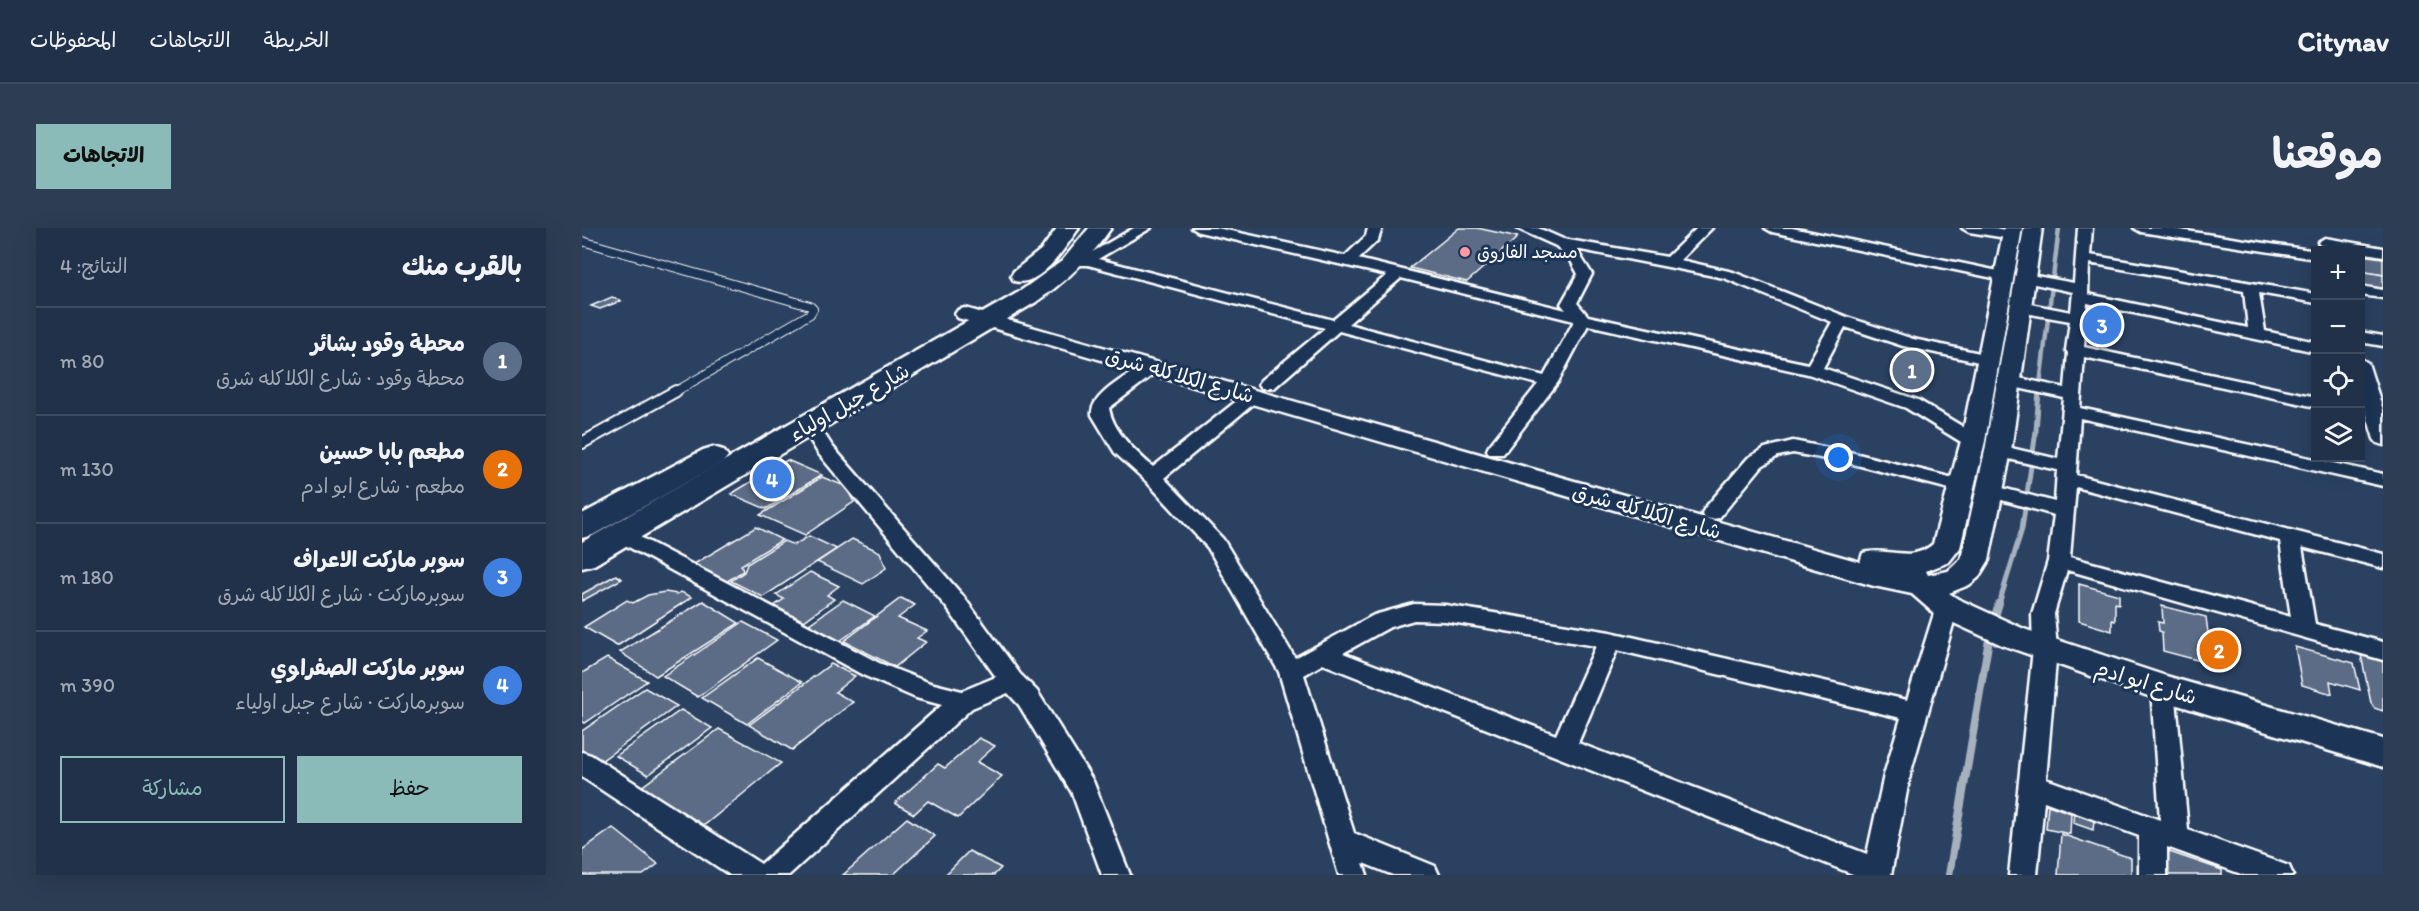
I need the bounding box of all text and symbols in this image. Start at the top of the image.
text: Citynav [2298,24,2389,58]
text: المحفوظات [30,27,116,52]
text: الاتجاهات [149,27,231,52]
text: الخريطة [264,27,329,52]
button: الاتجاهات [36,124,171,189]
text: موقعنا [2272,128,2383,179]
place label: مسجد الفاروق [1477,241,1578,263]
marker: مسجد الفاروق [1458,245,1472,259]
map controls [2311,246,2365,462]
button: + [2311,246,2365,300]
text: بالقرب منك [402,250,522,282]
text: النتائج: 4 [60,254,128,278]
button: − [2311,300,2365,354]
pin: 3 [2082,302,2122,348]
text: محطة وقود بشائر [311,330,465,357]
street label: شارع الكلاكله شرق [1102,342,1257,411]
pin: 1 [1892,348,1932,392]
text: 80 m [60,349,105,373]
text: 1 [498,349,507,373]
button: locate [2311,354,2365,408]
street label: شارع جبل اولياء [784,357,915,449]
text: محطة وقود · شارع الكلاكله شرق [216,366,465,390]
button: layers [2311,408,2365,462]
text: مطعم بابا حسين [320,438,465,465]
your location [1824,443,1853,472]
pin: 4 [752,456,792,502]
text: 130 m [60,457,114,481]
text: 2 [497,457,508,481]
text: مطعم · شارع ابو ادم [301,474,465,498]
street label: شارع الكلاكله شرق [1569,478,1724,547]
text: سوبر ماركت الاعراف [293,546,465,573]
text: 180 m [60,565,114,589]
text: 3 [497,565,508,589]
text: سوبرماركت · شارع الكلاكله شرق [217,582,465,606]
pin: 2 [2200,628,2238,672]
text: سوبر ماركت الصفراوي [271,654,465,681]
street label: شارع ابو ادم [2091,655,2200,713]
text: 390 m [60,673,115,697]
text: 4 [496,673,509,697]
text: سوبرماركت · شارع جبل اولياء [235,690,465,714]
button: مشاركة [60,756,285,823]
button: حفظ [297,756,522,823]

